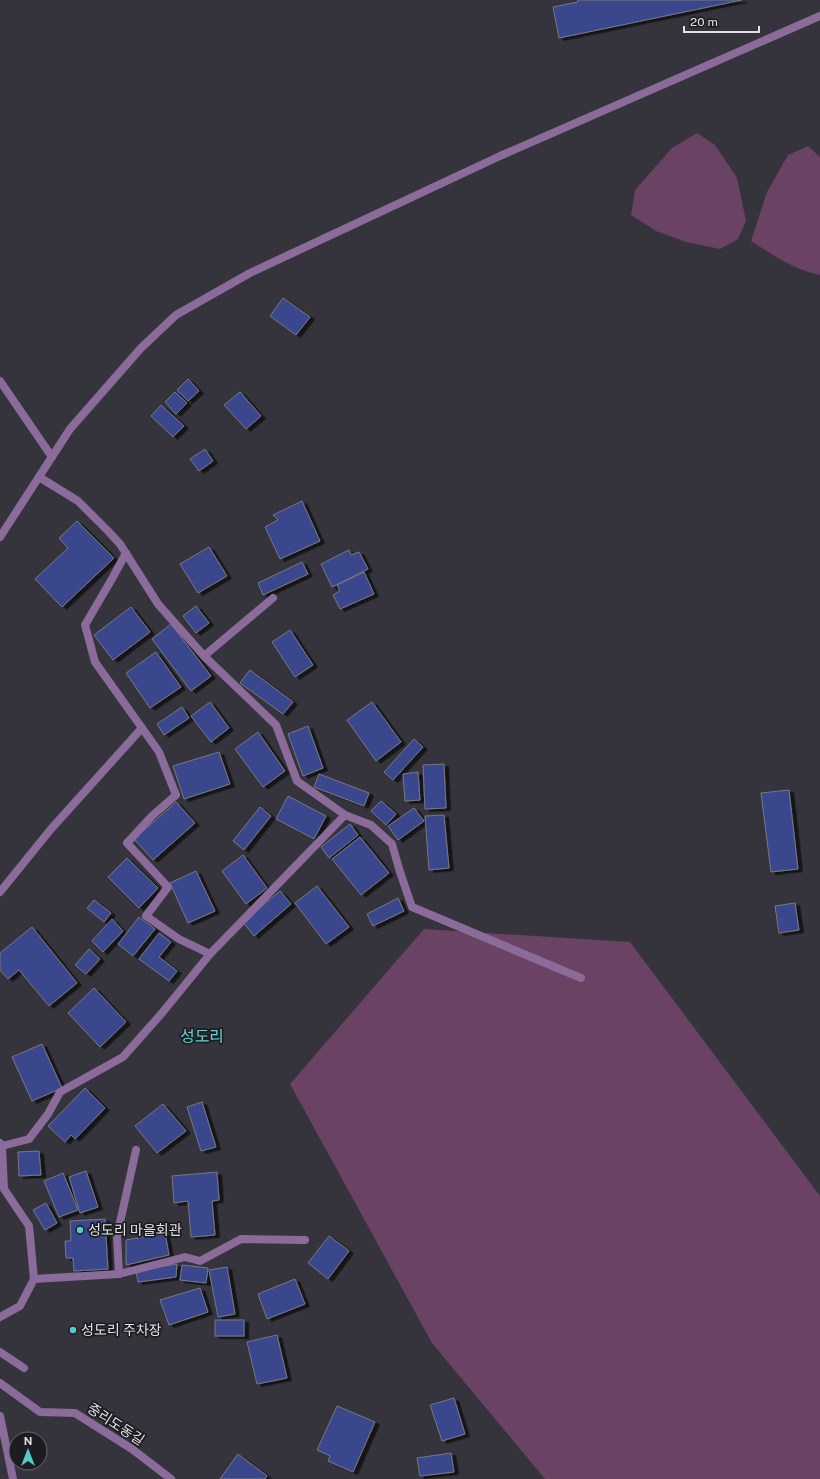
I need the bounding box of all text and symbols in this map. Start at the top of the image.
scale bar [684,8,759,34]
text: 20 m [690,15,718,29]
district label: 성도리 [180,1027,224,1046]
place label: 성도리 마을회관 [88,1222,182,1238]
marker: 성도리 마을회관 [75,1225,85,1235]
place label: 성도리 주차장 [81,1322,162,1338]
marker: 성도리 주차장 [68,1325,78,1335]
street label: 중리도동길 [85,1400,147,1448]
north arrow [8,1431,48,1471]
text: N [24,1435,32,1447]

